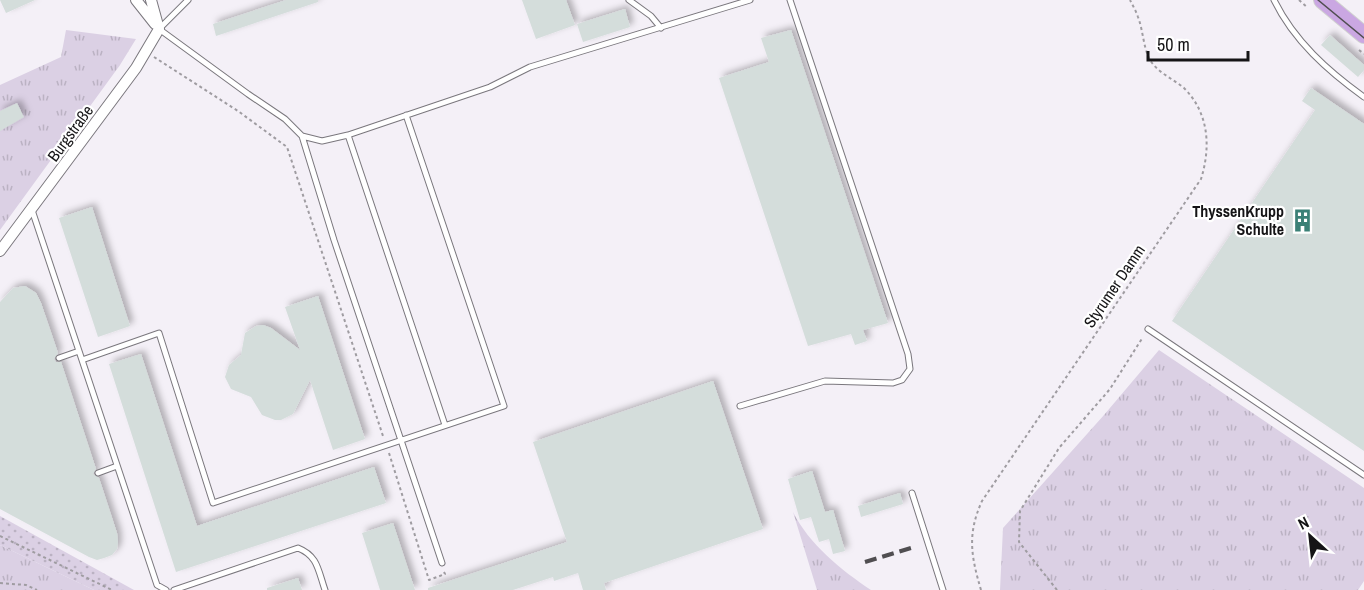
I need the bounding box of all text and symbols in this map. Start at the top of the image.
scale bar [1148,24,1248,62]
text: 50 m [1157,32,1190,57]
street label: Burgstraße [42,100,98,166]
place label: ThyssenKrupp Schulte [1192,200,1284,240]
building icon: ThyssenKrupp Schulte [1289,207,1315,233]
street label: Styrumer Damm [1078,240,1150,332]
north arrow [1280,506,1340,566]
text: N [1294,511,1312,535]

